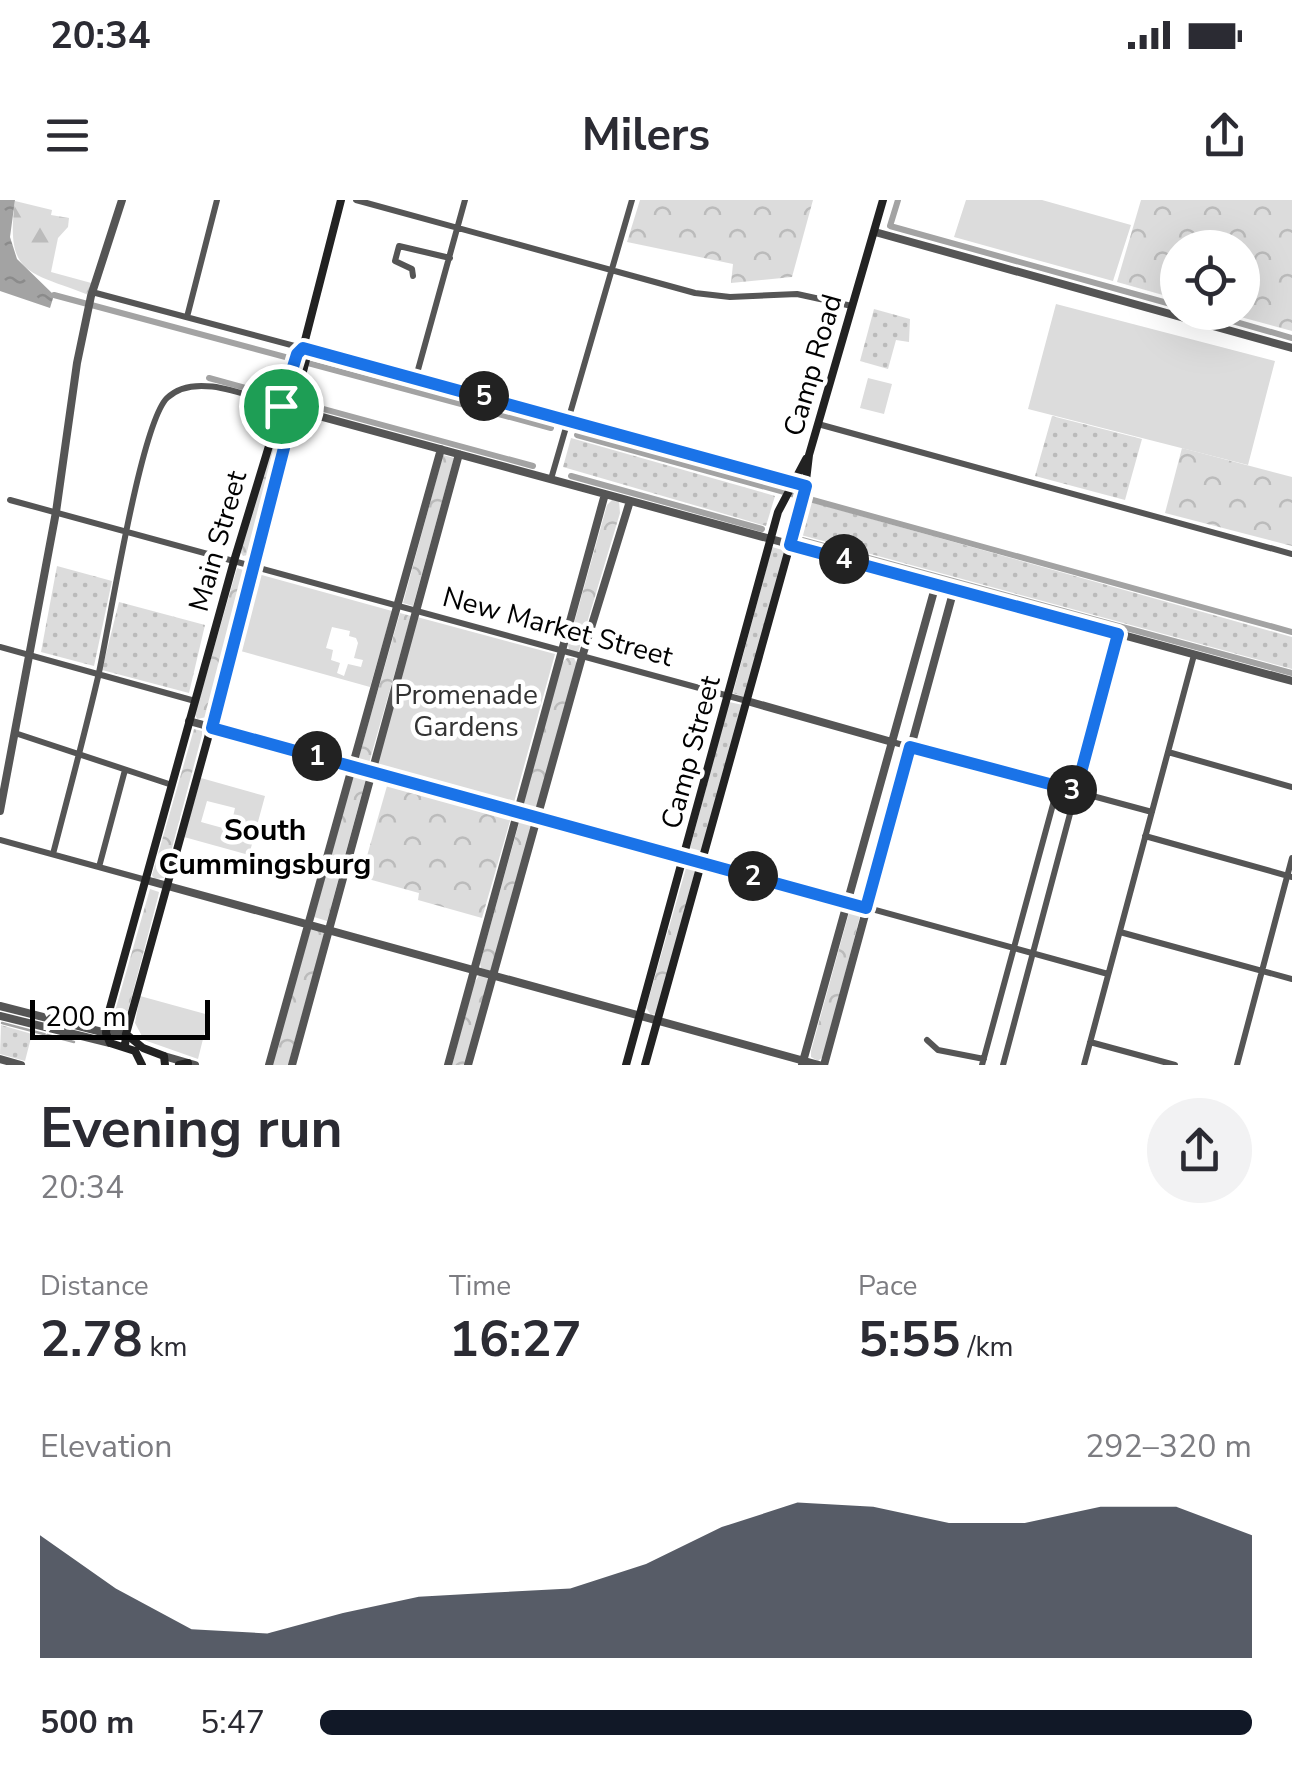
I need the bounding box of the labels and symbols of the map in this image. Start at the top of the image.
street label: Camp Road [775,290,851,441]
pin [239,364,324,449]
pin: 5 [459,371,509,421]
street label: Main Street [180,466,256,616]
pin: 4 [819,534,869,584]
street label: New Market Street [438,578,677,676]
street label: Camp Street [652,671,730,833]
park label: Promenade Gardens [394,676,538,746]
pin: 1 [292,731,342,781]
pin: 3 [1047,765,1097,815]
district label: South Cummingsburg [159,810,371,885]
pin: 2 [728,851,778,901]
scale bar [30,995,210,1040]

